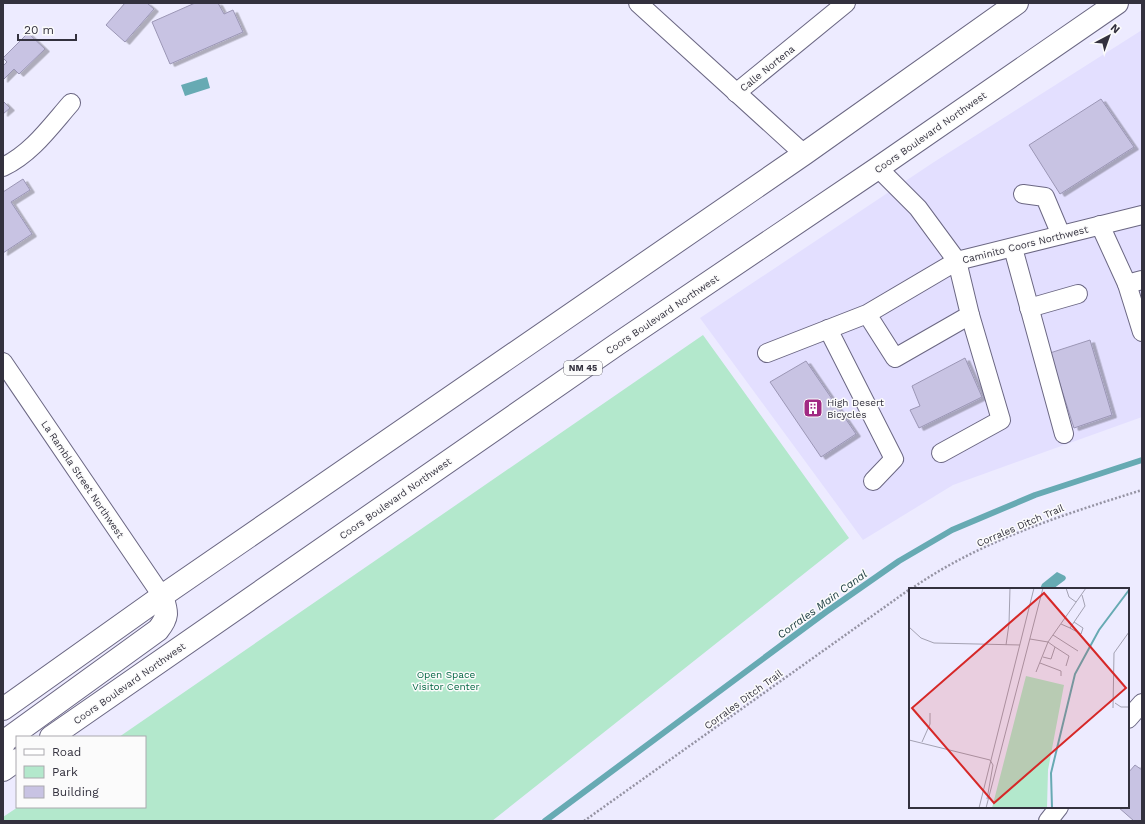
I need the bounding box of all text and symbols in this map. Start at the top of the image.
scale bar [18,16,76,42]
north arrow [1089,16,1129,56]
text: N [1108,21,1123,36]
text: 20 m [24,23,54,37]
street label: Calle Nortena [738,43,797,94]
street label: Coors Boulevard Northwest [872,89,989,175]
street label: Caminito Coors Northwest [961,223,1090,265]
street label: Coors Boulevard Northwest [604,272,722,356]
road number: NM 45 [564,361,602,375]
building icon: High Desert Bicycles [802,397,824,419]
place label: High Desert Bicycles [827,397,885,420]
street label: La Rambla Street Northwest [39,419,126,541]
street label: Coors Boulevard Northwest [337,455,454,541]
street label: Corrales Ditch Trail [975,502,1065,549]
water label: Corrales Main Canal [775,567,870,641]
inset map [909,588,1129,808]
street label: Coors Boulevard Northwest [71,640,188,726]
street label: Corrales Ditch Trail [702,667,784,731]
park label: Open Space Visitor Center [412,669,480,692]
legend [16,736,146,808]
text: Road [52,745,81,759]
text: Park [52,765,78,779]
text: Building [52,785,99,799]

